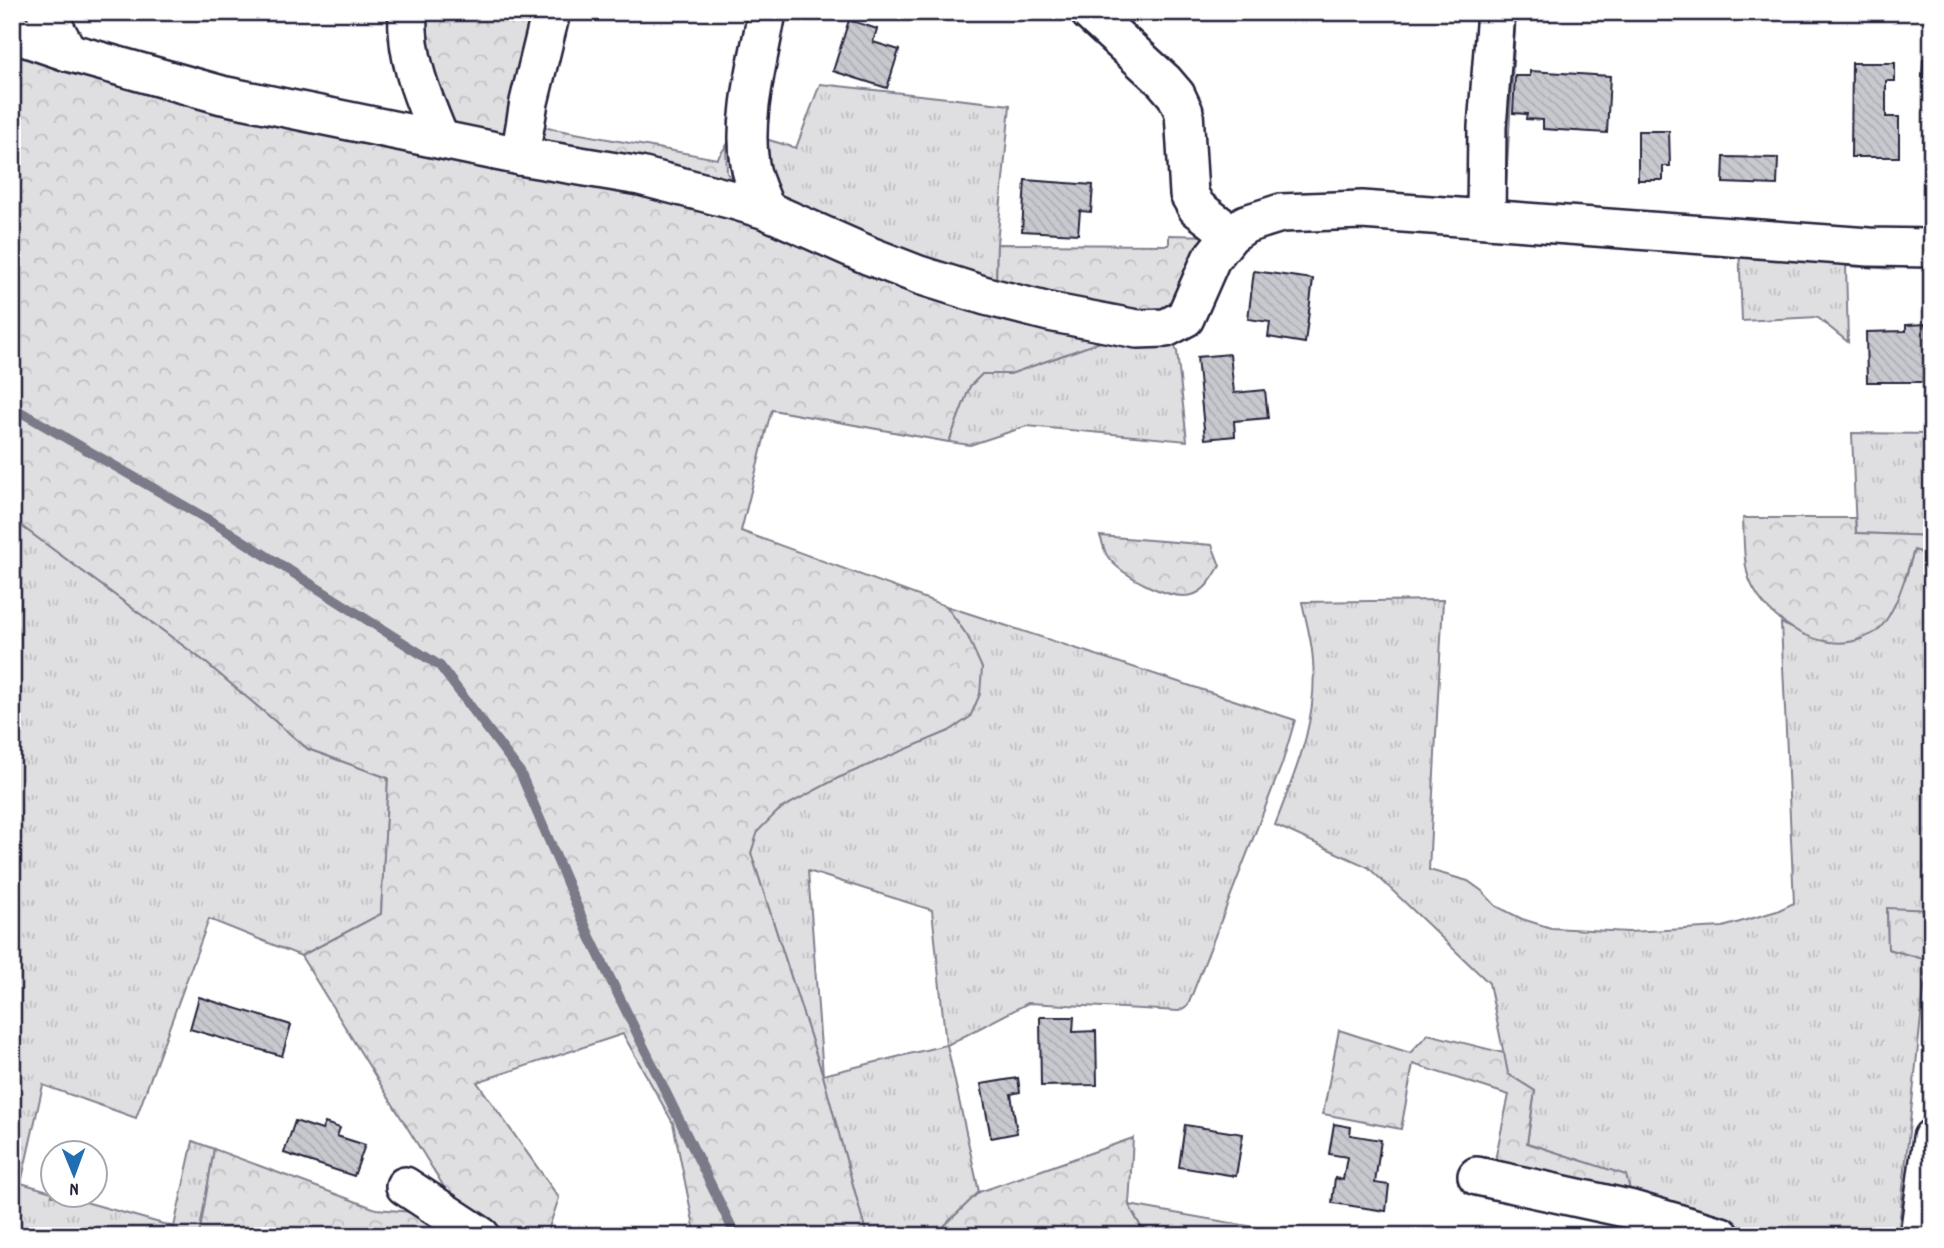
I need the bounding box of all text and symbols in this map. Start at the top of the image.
north arrow [38,1140,108,1210]
text: N [69,1174,79,1201]

